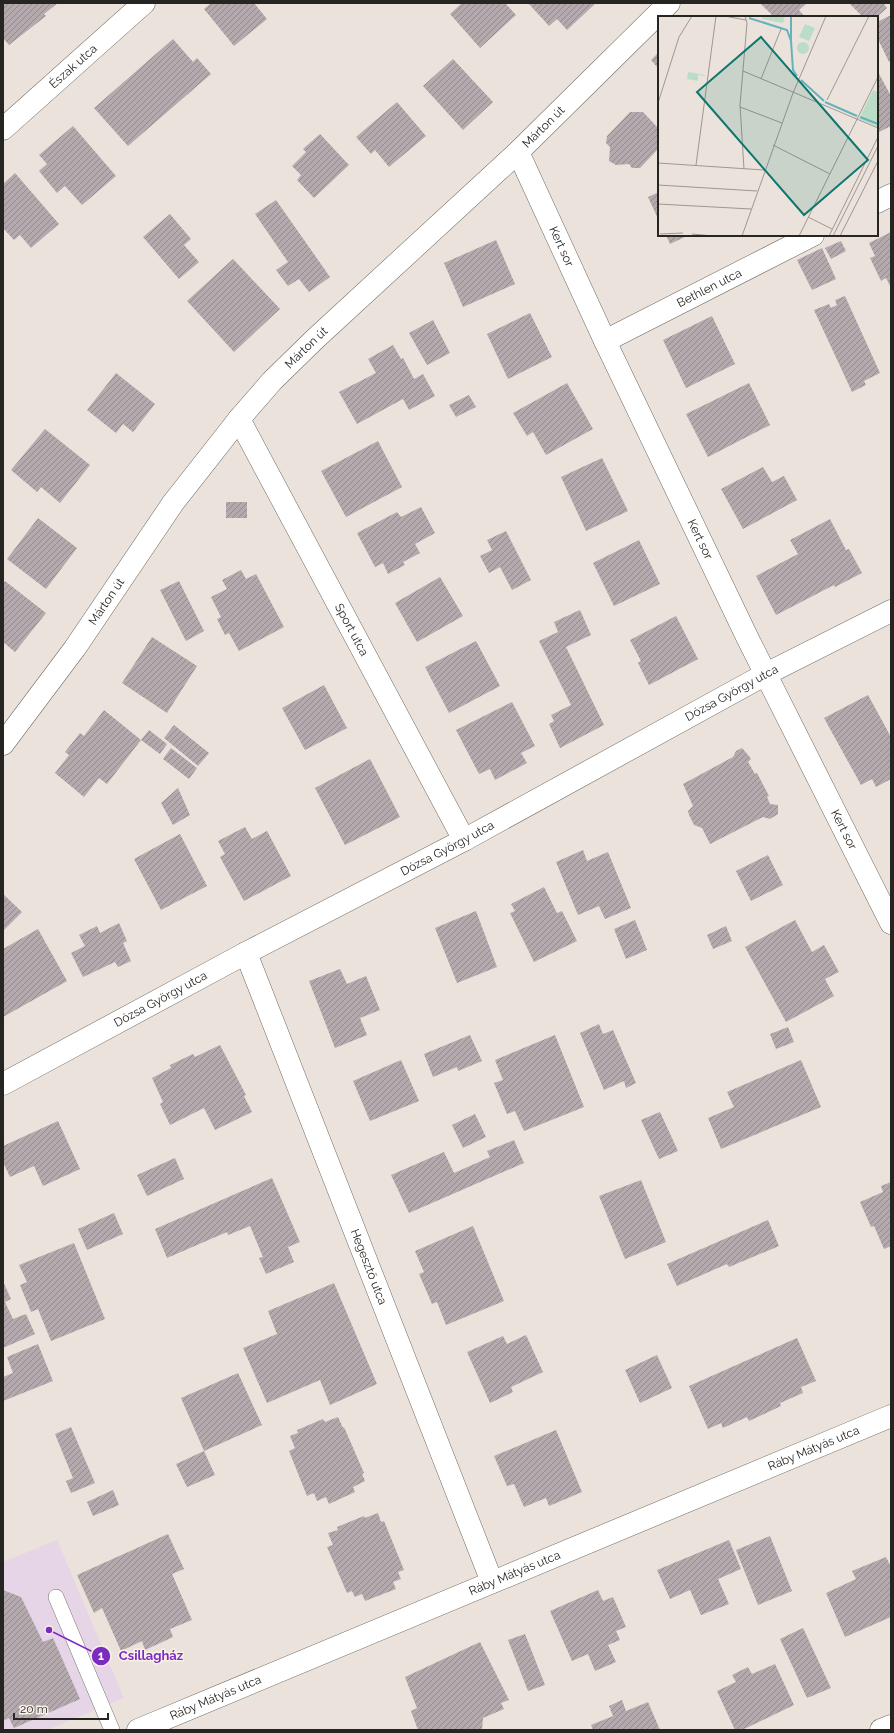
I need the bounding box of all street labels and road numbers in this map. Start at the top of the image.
street label: Észak utca [46,41,100,91]
street label: Márton út [519,103,567,151]
street label: Kert sor [546,224,577,270]
street label: Bethlen utca [675,266,744,310]
street label: Márton út [282,324,330,371]
street label: Kert sor [685,517,716,562]
street label: Márton út [86,576,127,628]
street label: Sport utca [332,601,371,658]
street label: Dózsa György utca [683,662,780,724]
street label: Kert sor [828,807,860,853]
street label: Dózsa György utca [398,818,497,879]
street label: Dózsa György utca [112,968,210,1030]
street label: Hegesztő utca [348,1227,390,1307]
street label: Ráby Mátyás utca [766,1423,861,1474]
street label: Ráby Mátyás utca [467,1548,562,1598]
street label: Ráby Mátyás utca [168,1672,263,1723]

